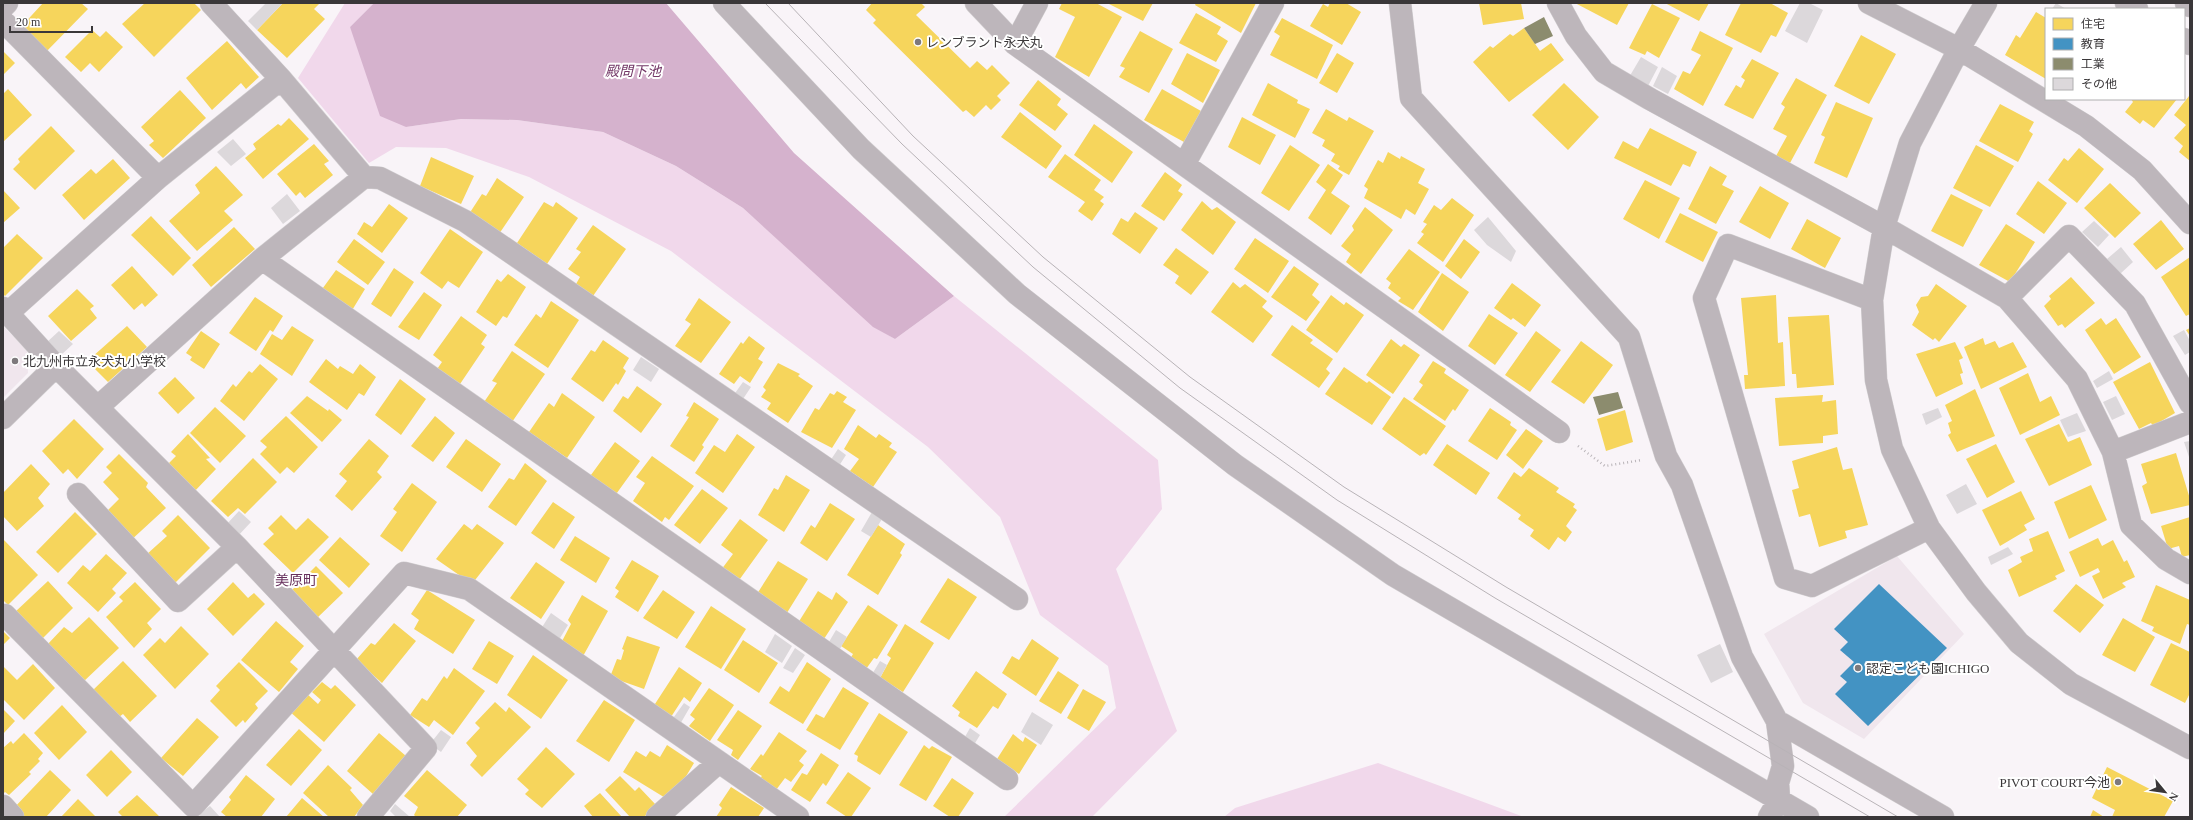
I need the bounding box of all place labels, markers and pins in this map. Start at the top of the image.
place label: レンブラント永犬丸 [926,35,1043,50]
marker: レンブラント永犬丸 [913,37,923,47]
place label: 北九州市立永犬丸小学校 [23,354,166,369]
marker: 北九州市立永犬丸小学校 [10,356,20,366]
place label: 認定こども園ICHIGO [1866,661,1990,676]
marker: 認定こども園ICHIGO [1853,663,1863,673]
place label: PIVOT COURT今池 [1999,775,2110,790]
marker: PIVOT COURT今池 [2113,777,2123,787]

